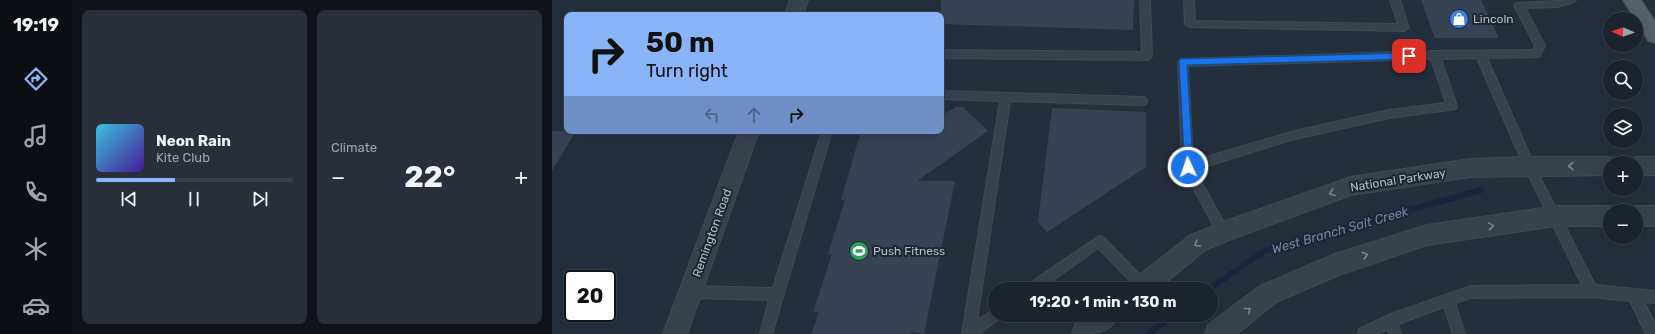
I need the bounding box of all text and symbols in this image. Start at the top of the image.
shop icon: Lincoln [1448,8,1470,30]
place label: Lincoln [1473,12,1514,26]
north arrow [1603,12,1643,52]
map controls [1603,12,1643,244]
text: 19:19 [13,14,59,36]
text: 50 m [646,26,715,59]
icon: right [580,28,632,80]
pin [1392,39,1426,73]
icon: arrive [1398,45,1420,67]
text: Turn right [646,60,728,82]
button: search [1603,60,1643,100]
icon: directions [22,65,50,93]
icon: left [701,104,723,126]
icon: ahead [743,104,765,126]
icon: right [785,104,807,126]
button: layers [1603,108,1643,148]
icon: music [22,122,50,150]
text: Neon Rain [156,132,231,150]
text: Climate [331,140,377,155]
position arrow [1167,146,1209,188]
text: Kite Club [156,150,210,165]
button: + [1603,156,1643,196]
text: 22° [404,159,455,195]
one-way arrow [1568,162,1574,170]
text: − [331,164,345,191]
text: + [514,164,528,191]
street label: National Parkway [1349,165,1447,194]
icon: phone [22,178,50,206]
street label: Remington Road [690,187,734,279]
icon: previous [118,188,140,210]
icon: pause [183,188,205,210]
icon: next [249,188,271,210]
one-way arrow [1328,188,1335,197]
water label: West Branch Salt Creek [1270,203,1410,257]
button: − [1603,204,1643,244]
one-way arrow [1488,222,1494,231]
icon: climate [22,235,50,263]
one-way arrow [1194,239,1201,246]
sports icon: Push Fitness [848,240,870,262]
place label: Push Fitness [873,244,945,258]
one-way arrow [1361,251,1368,260]
speed limit sign: 20 [564,270,616,322]
icon: car [22,292,50,320]
text: 19:20 · 1 min · 130 m [1030,293,1176,311]
one-way arrow [1244,308,1251,315]

